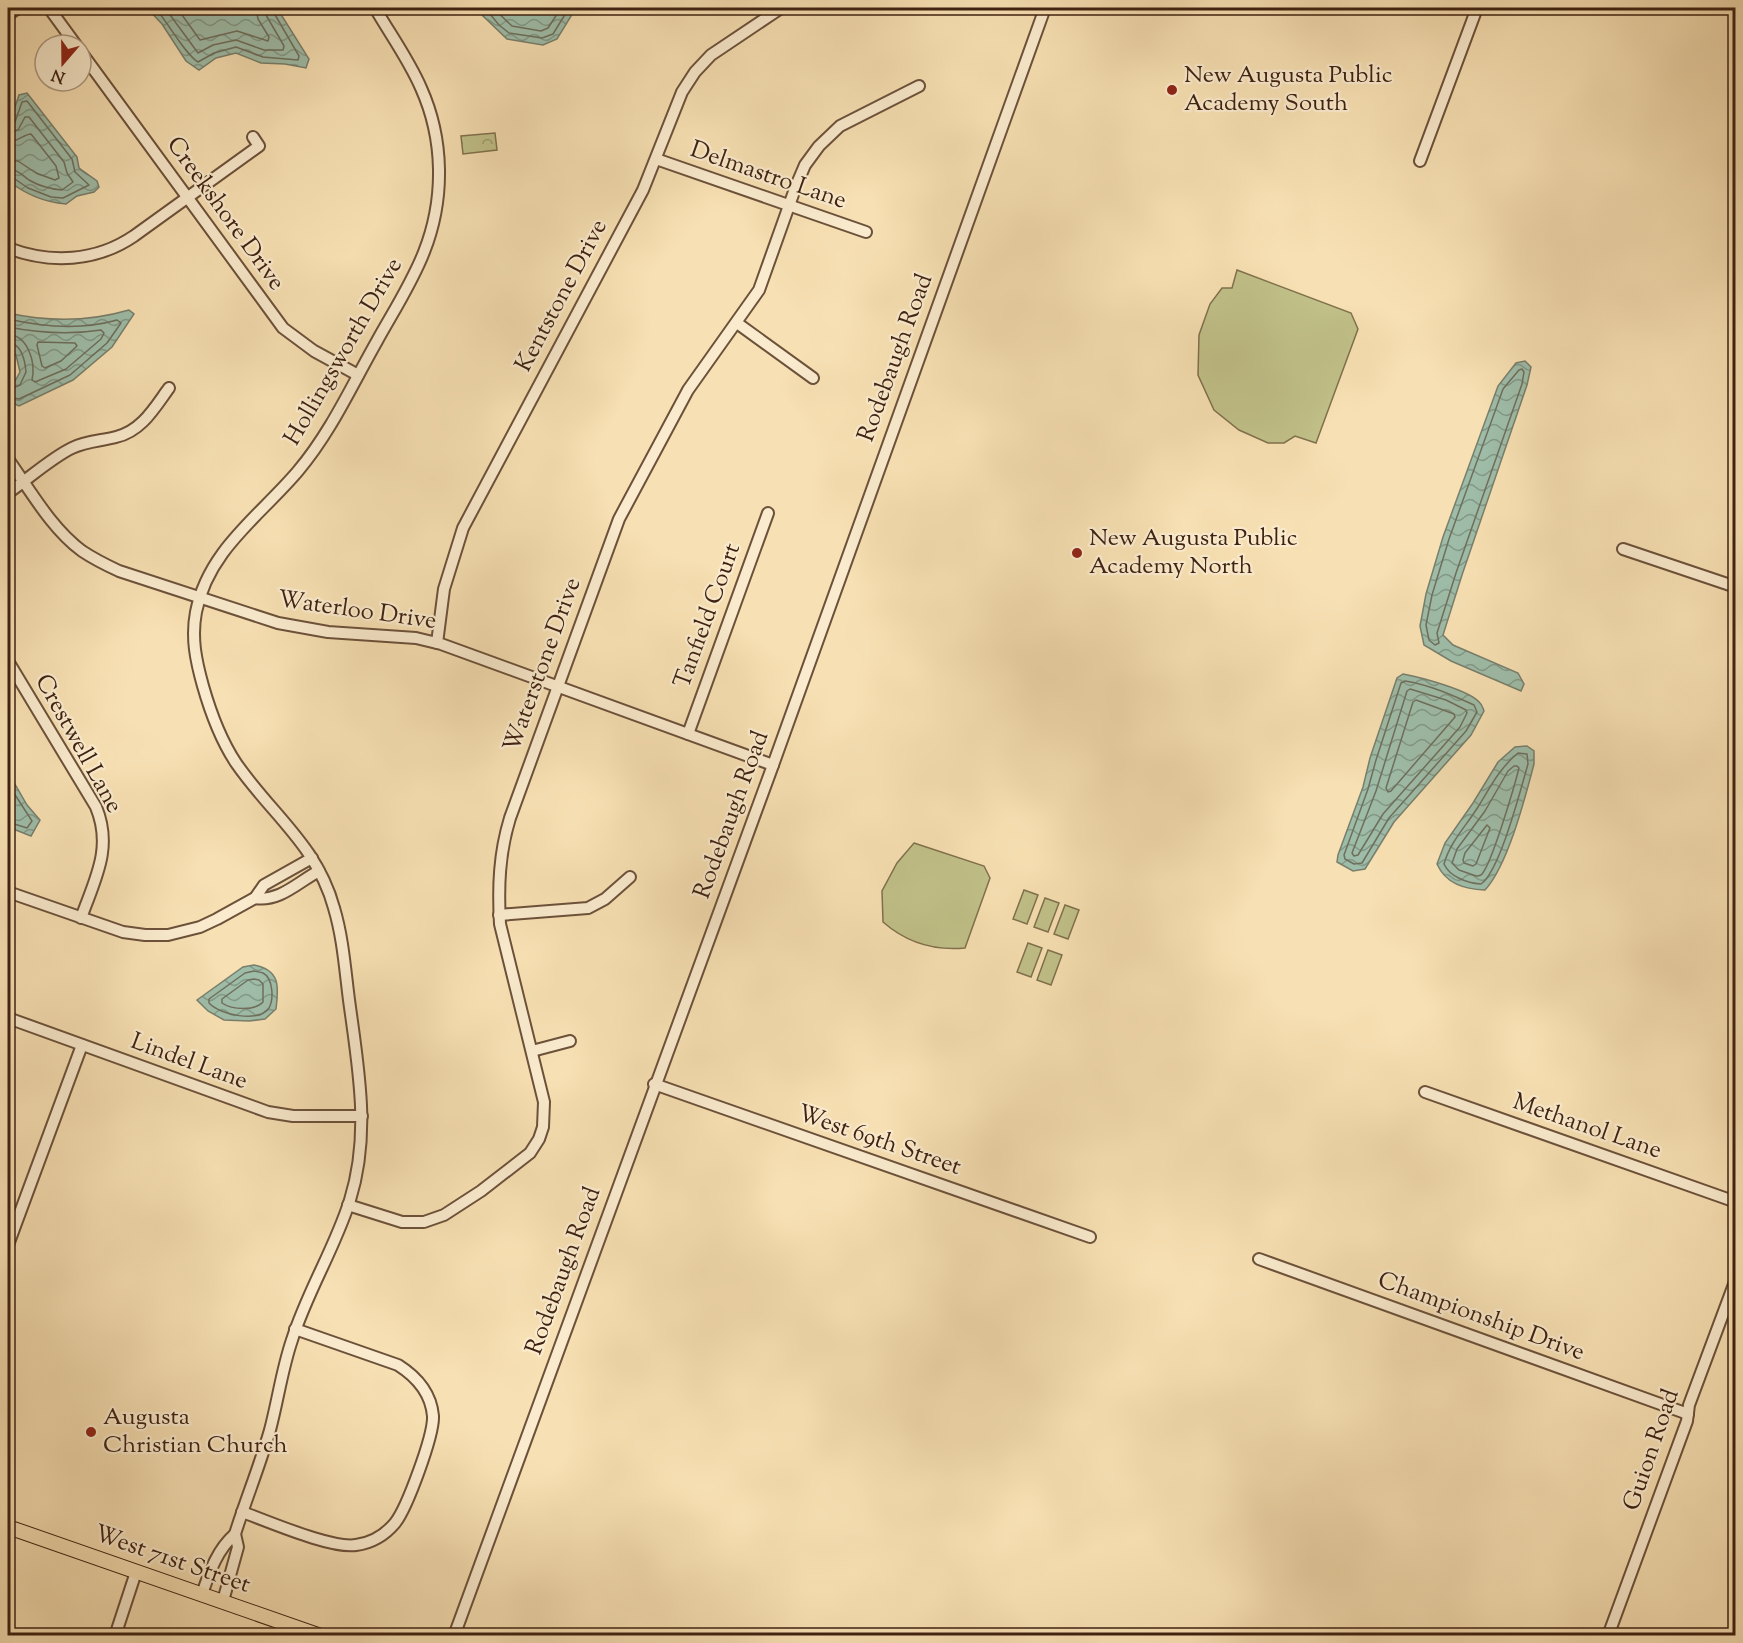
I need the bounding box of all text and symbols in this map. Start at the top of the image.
north arrow [33,33,93,93]
place label: New Augusta Public Academy South [1184,59,1393,121]
text: N [49,62,69,88]
marker: New Augusta Public Academy South [1165,83,1179,97]
street label: Creekshore Drive [158,130,292,298]
street label: Delmastro Lane [685,133,851,219]
street label: Kentstone Drive [507,214,617,378]
street label: Hollingsworth Drive [276,252,412,452]
street label: Rodebaugh Road [850,269,942,447]
place label: New Augusta Public Academy North [1089,522,1298,584]
street label: Tanfield Court [666,539,750,693]
marker: New Augusta Public Academy North [1070,546,1084,560]
street label: Waterstone Drive [496,573,590,757]
street label: Waterloo Drive [275,583,439,639]
street label: Crestwell Lane [26,668,130,820]
street label: Rodebaugh Road [686,726,778,904]
street label: Lindel Lane [126,1025,252,1099]
street label: Methanol Lane [1508,1086,1666,1168]
street label: West 69th Street [793,1097,965,1185]
street label: Rodebaugh Road [518,1182,610,1360]
street label: Championship Drive [1373,1264,1589,1370]
street label: Guion Road [1615,1384,1689,1515]
place label: Augusta Christian Church [103,1401,288,1463]
marker: Augusta Christian Church [84,1425,98,1439]
street label: West 71st Street [89,1517,255,1603]

